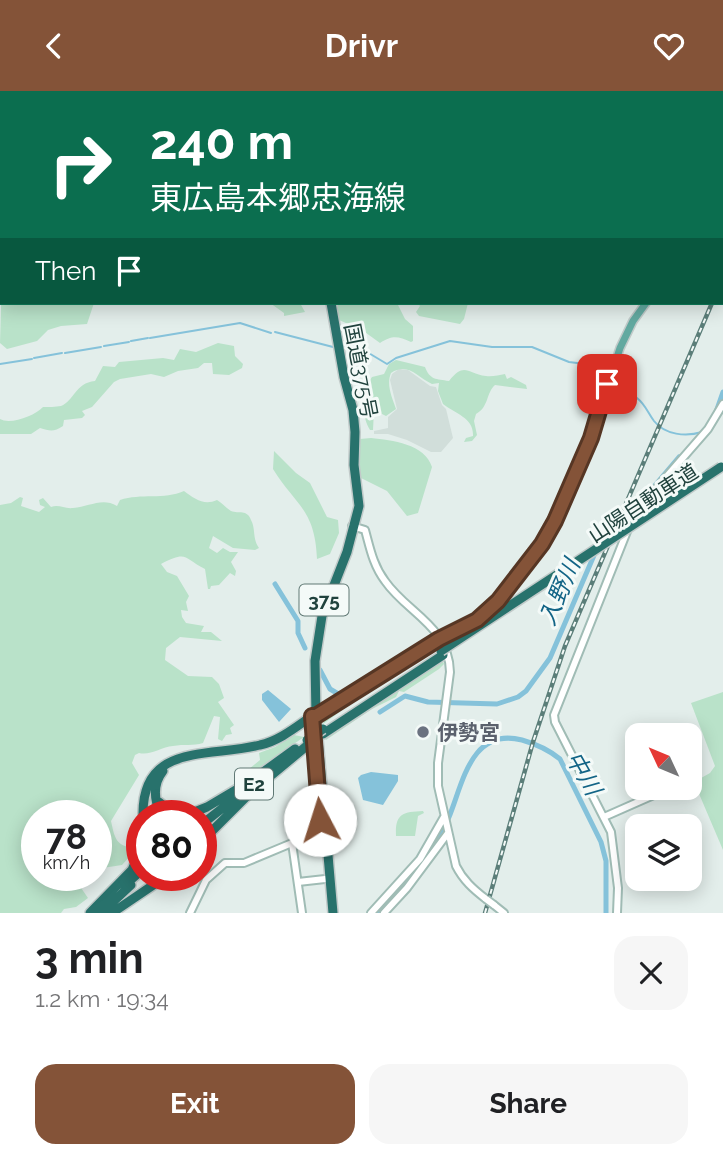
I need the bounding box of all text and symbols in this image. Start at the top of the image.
icon: back [35,27,73,65]
text: Drivr [325,27,398,64]
icon: heart [650,27,688,65]
text: 240 m [150,113,293,170]
icon: right [35,119,126,210]
text: 東広島本郷忠海線 [150,179,406,216]
icon: arrive [110,252,148,290]
text: Then [35,256,96,286]
street label: 国道375号 [340,321,382,421]
pin [577,354,637,414]
icon: arrive [588,365,626,403]
street label: 山陽自動車道 [583,458,703,548]
water label: 入野川 [533,552,586,629]
road number: 375 [300,585,348,615]
place label: 伊勢宮 [437,720,500,745]
north arrow [625,723,702,800]
map controls [625,723,702,891]
marker: 伊勢宮 [415,724,431,740]
water label: 中川 [561,746,609,802]
road number: E2 [235,769,273,799]
position arrow [283,783,357,857]
speed limit sign: 80 [126,800,217,891]
button: layers [625,814,702,891]
text: 78 [46,816,87,857]
text: km/h [43,852,90,873]
text: 3 min [35,934,144,983]
button: close [614,936,688,1010]
text: 1.2 km · 19:34 [35,985,169,1012]
button: Exit [35,1064,355,1144]
button: Share [369,1064,688,1144]

